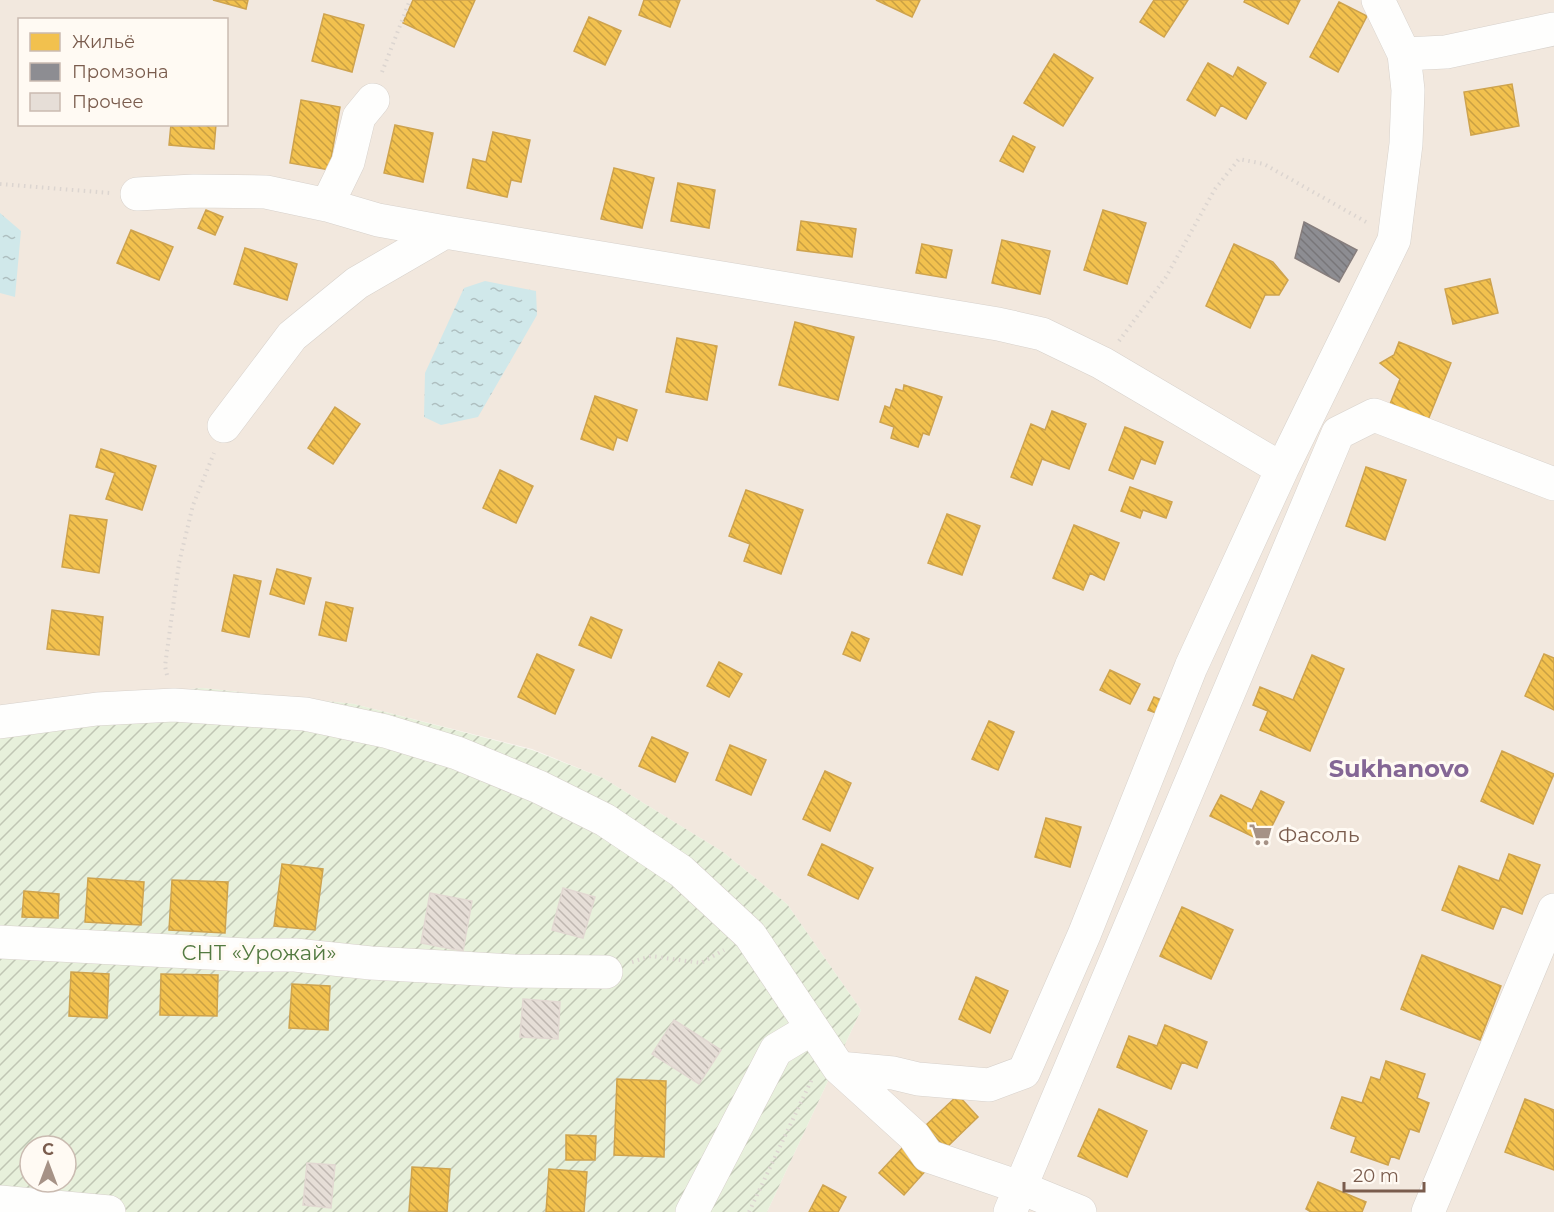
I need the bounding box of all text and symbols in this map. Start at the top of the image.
legend [18,18,228,126]
text: Жильё [72,31,135,53]
text: Промзона [72,61,169,83]
text: Прочее [72,91,144,113]
district label: Sukhanovo [1329,754,1469,783]
supermarket icon: Фасоль [1247,822,1273,848]
place label: Фасоль [1278,822,1360,847]
park label: СНТ «Урожай» [182,940,336,965]
north arrow [18,1134,78,1194]
text: С [42,1140,54,1159]
scale bar [1344,1155,1424,1193]
text: 20 m [1353,1165,1399,1187]

